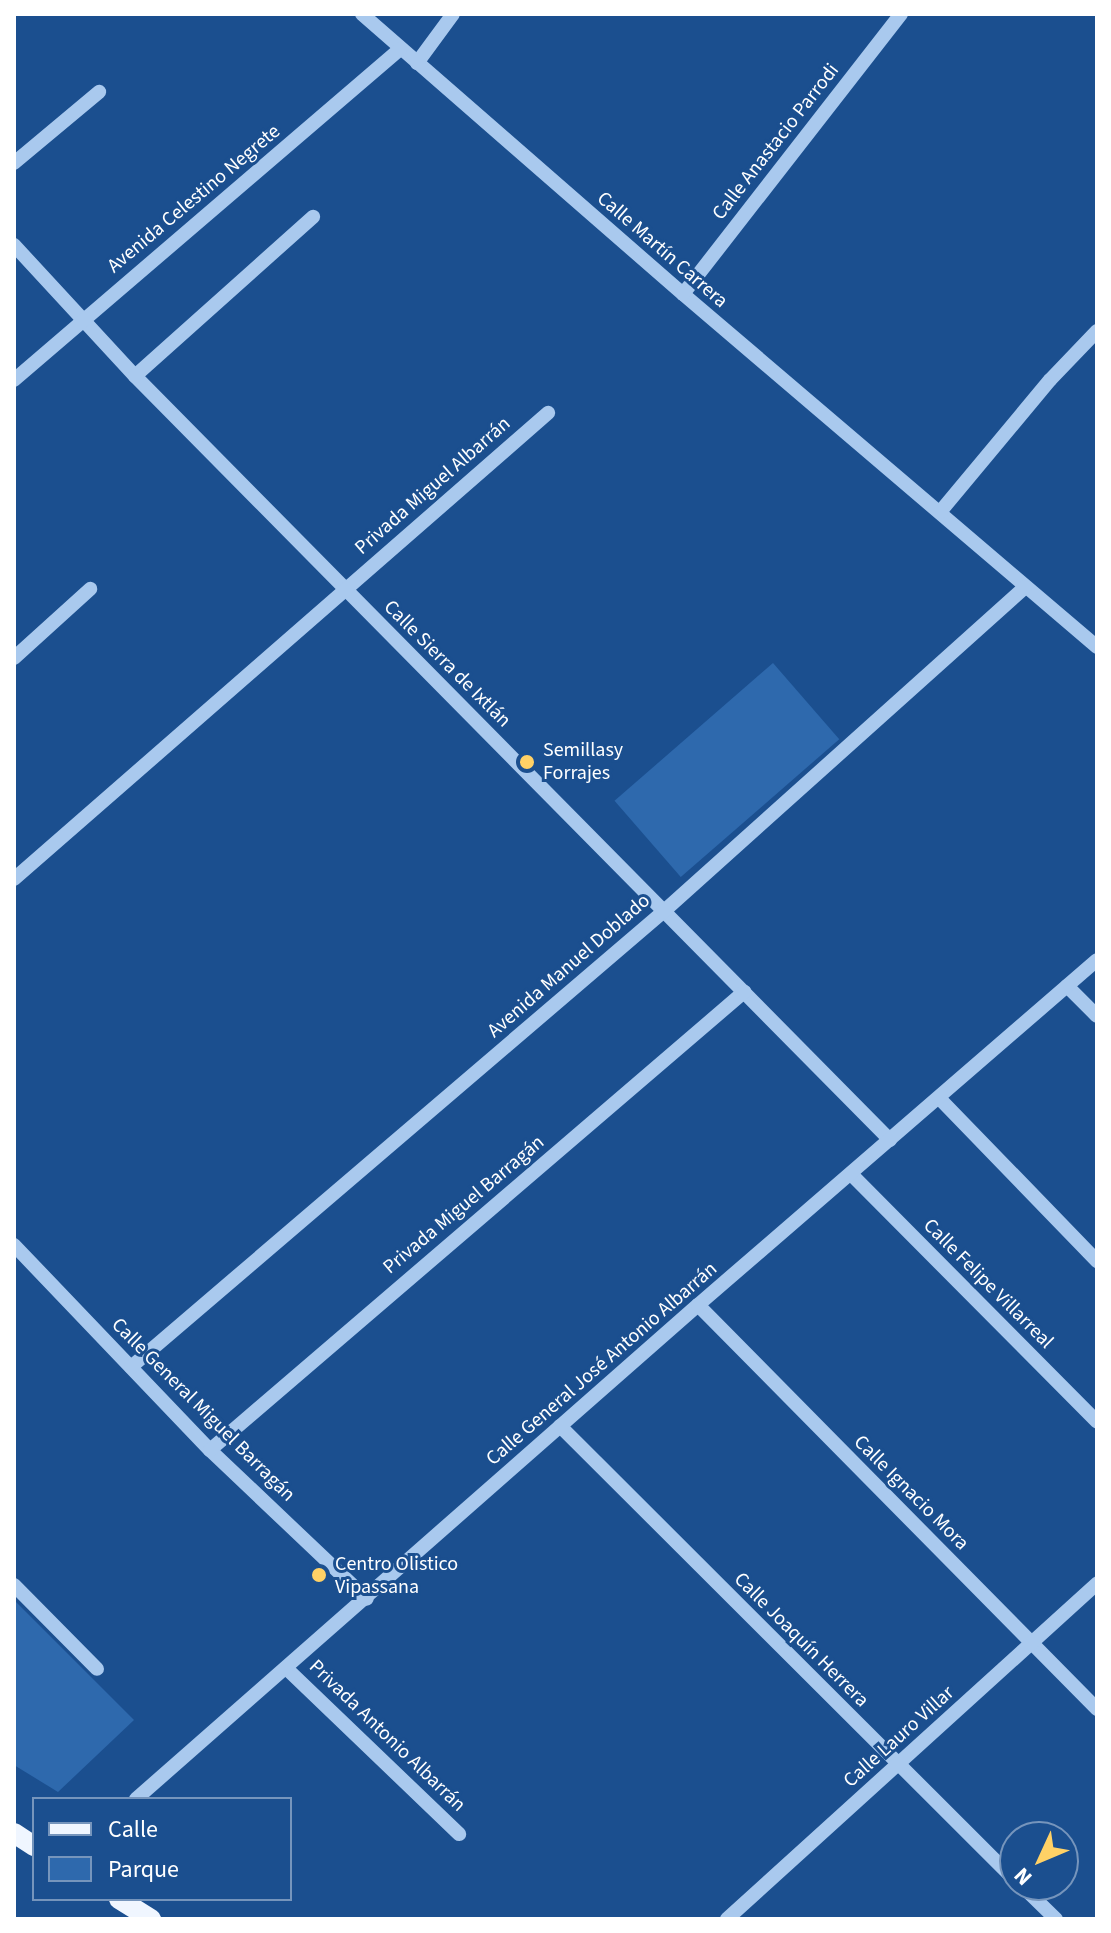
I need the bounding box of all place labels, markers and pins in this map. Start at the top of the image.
place label: Semillasy Forrajes [543,738,623,785]
marker: Semillasy Forrajes [518,753,536,771]
place label: Centro Olistico Vipassana [335,1552,458,1599]
marker: Centro Olistico Vipassana [310,1566,328,1584]

